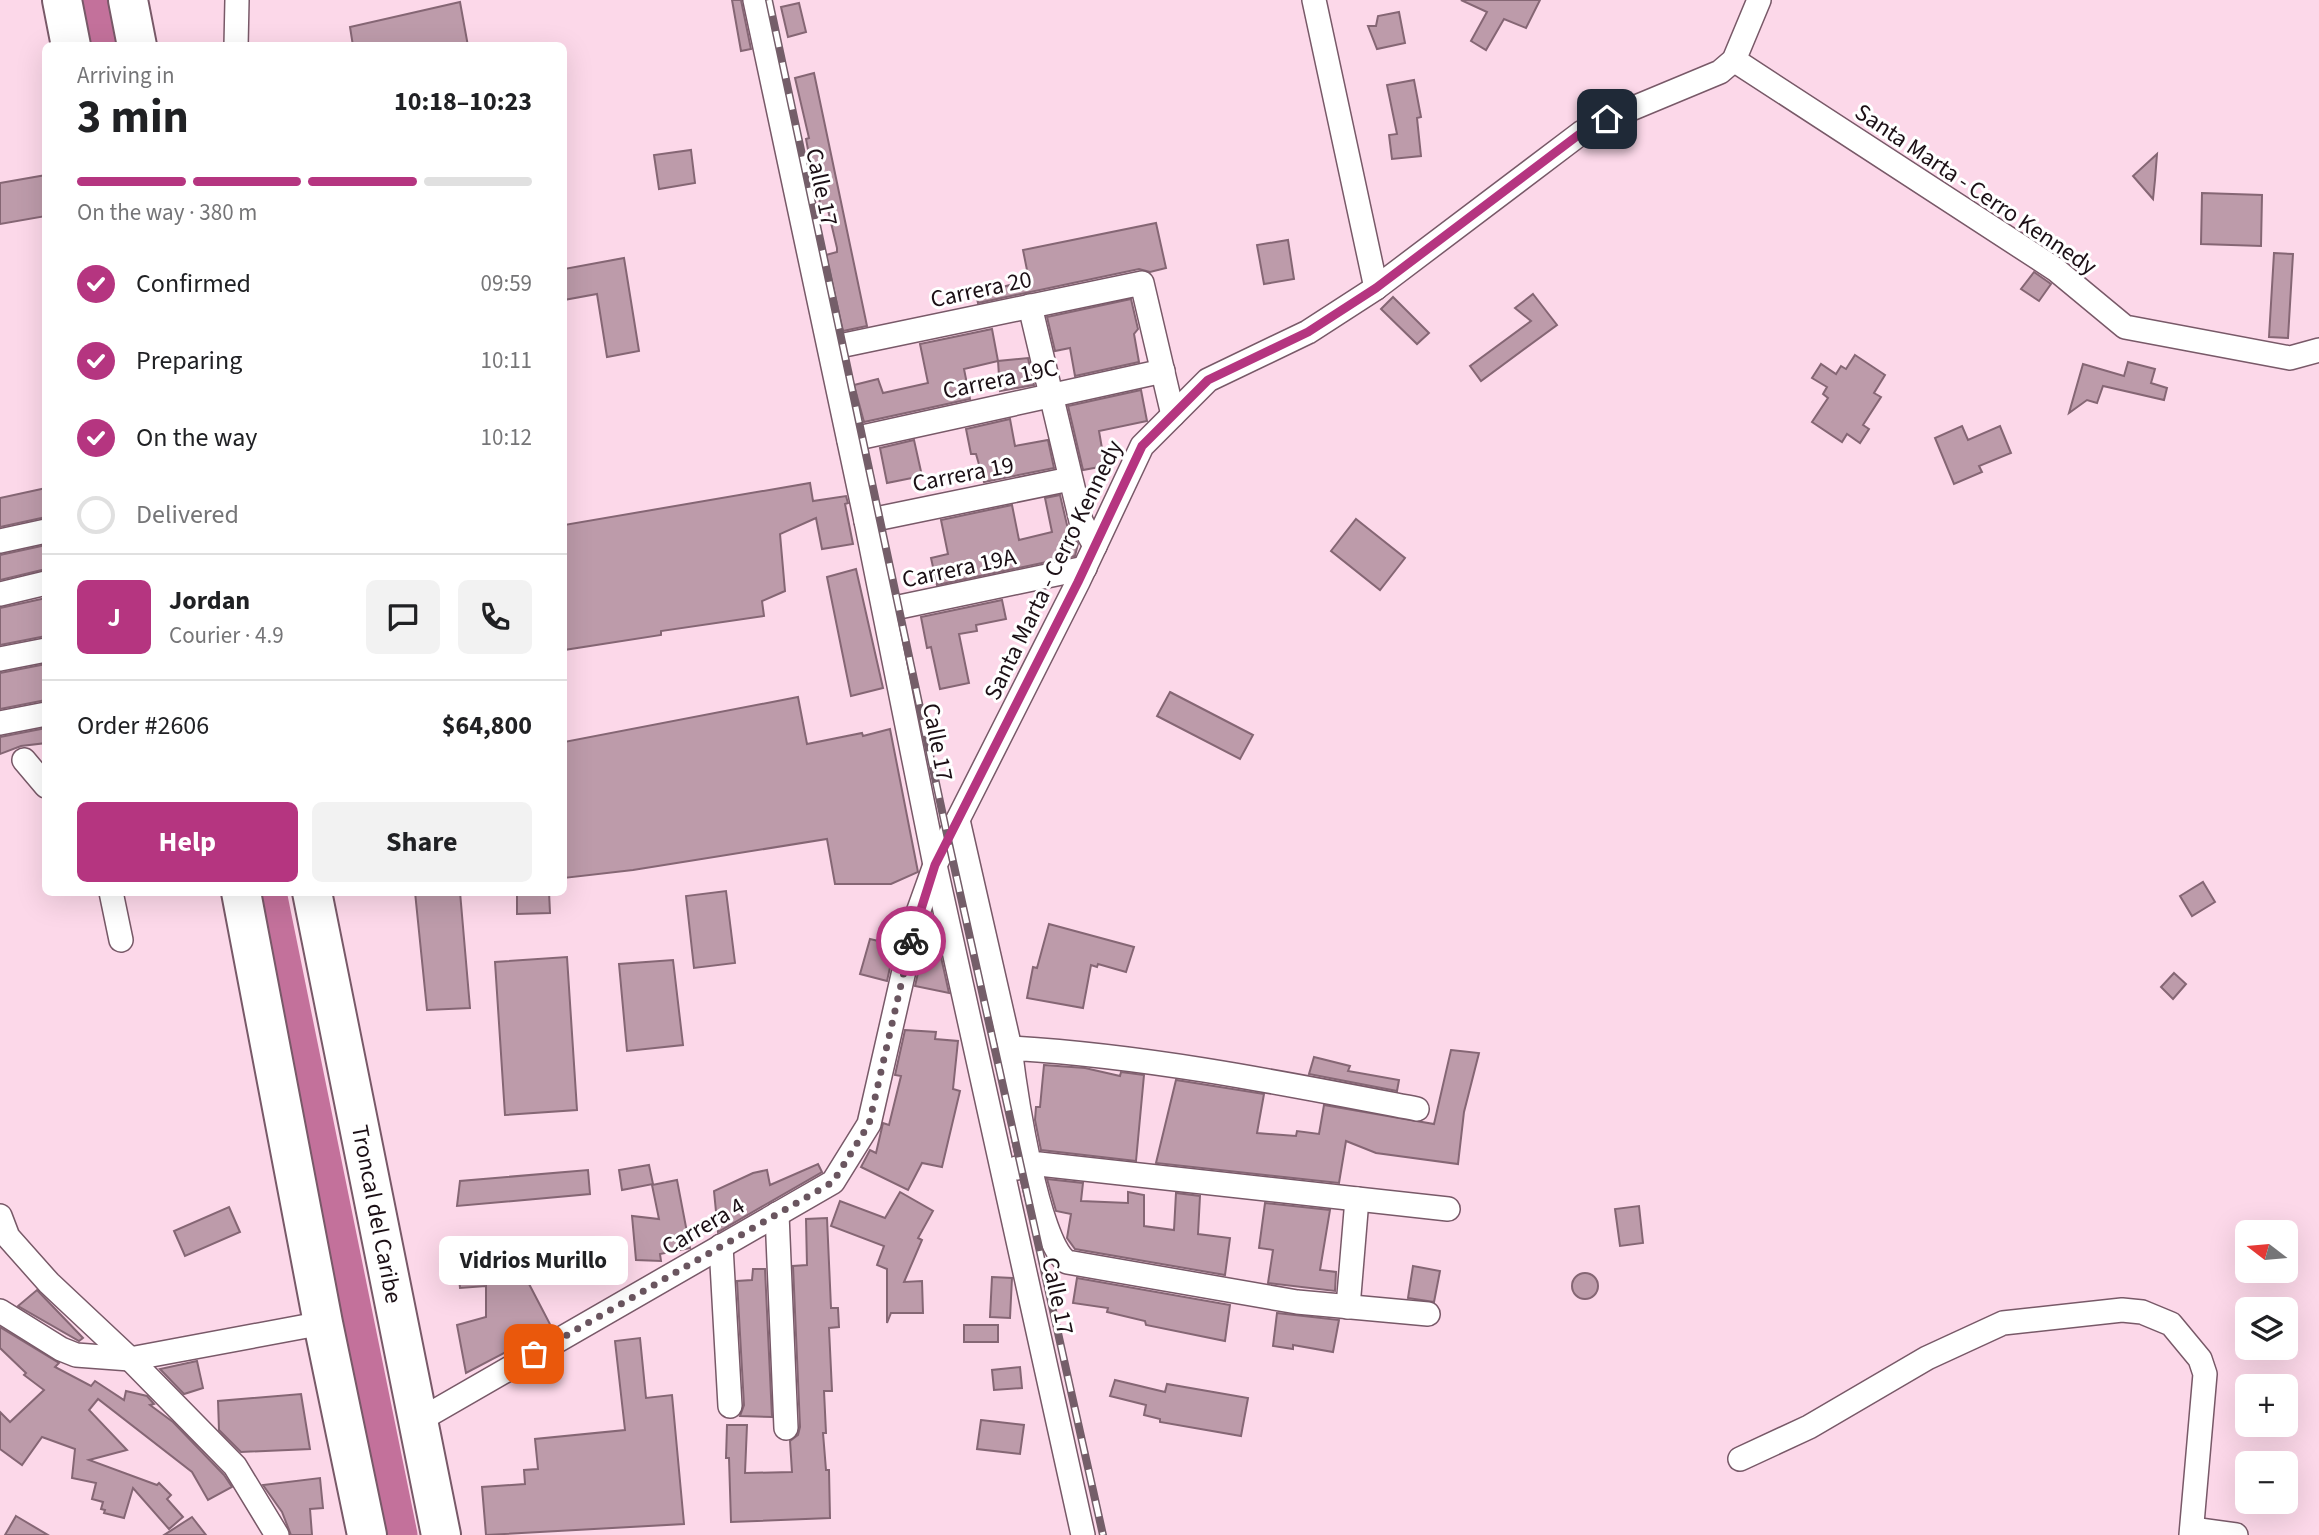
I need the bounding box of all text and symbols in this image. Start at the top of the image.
text: Arriving in [77,59,175,92]
text: 10:18–10:23 [394,83,532,120]
text: 3 min [77,85,189,150]
pin [1577,89,1637,149]
street label: Santa Marta - Cerro Kennedy [1848,95,2104,284]
icon: home [1588,100,1626,138]
street label: Calle 17 [796,145,847,229]
text: On the way · 380 m [77,196,257,229]
street label: Carrera 20 [927,262,1035,317]
icon: check [77,265,115,303]
text: Confirmed [136,265,251,302]
text: 09:59 [481,267,532,300]
icon: check [77,342,115,380]
text: Preparing [136,342,242,379]
text: 10:11 [481,344,532,377]
street label: Carrera 19C [940,350,1061,409]
icon: check [77,419,115,457]
text: On the way [136,419,257,456]
text: 10:12 [481,421,532,454]
street label: Santa Marta - Cerro Kennedy [975,434,1132,706]
street label: Carrera 19 [909,448,1017,501]
text: Delivered [136,496,239,533]
street label: Carrera 19A [899,539,1019,598]
button: chat [366,580,440,654]
button: phone [458,580,532,654]
text: Jordan [169,582,250,619]
text: J [107,599,121,636]
text: Courier · 4.9 [169,619,284,652]
street label: Calle 17 [913,700,962,784]
text: Order #2606 [77,707,209,744]
text: $64,800 [442,707,532,744]
button: Help [77,802,298,882]
button: Share [312,802,532,882]
courier [876,906,946,976]
icon: bike [892,922,930,960]
street label: Troncal del Caribe [342,1122,411,1306]
street label: Carrera 4 [655,1189,751,1264]
north arrow [2235,1220,2298,1283]
map controls [2235,1220,2298,1514]
callout: Vidrios Murillo [440,1235,628,1284]
text: Vidrios Murillo [460,1244,607,1277]
street label: Calle 17 [1032,1254,1083,1338]
button: layers [2235,1297,2298,1360]
pin [504,1324,564,1384]
icon: bag [515,1335,553,1373]
button: + [2235,1374,2298,1437]
button: − [2235,1451,2298,1514]

